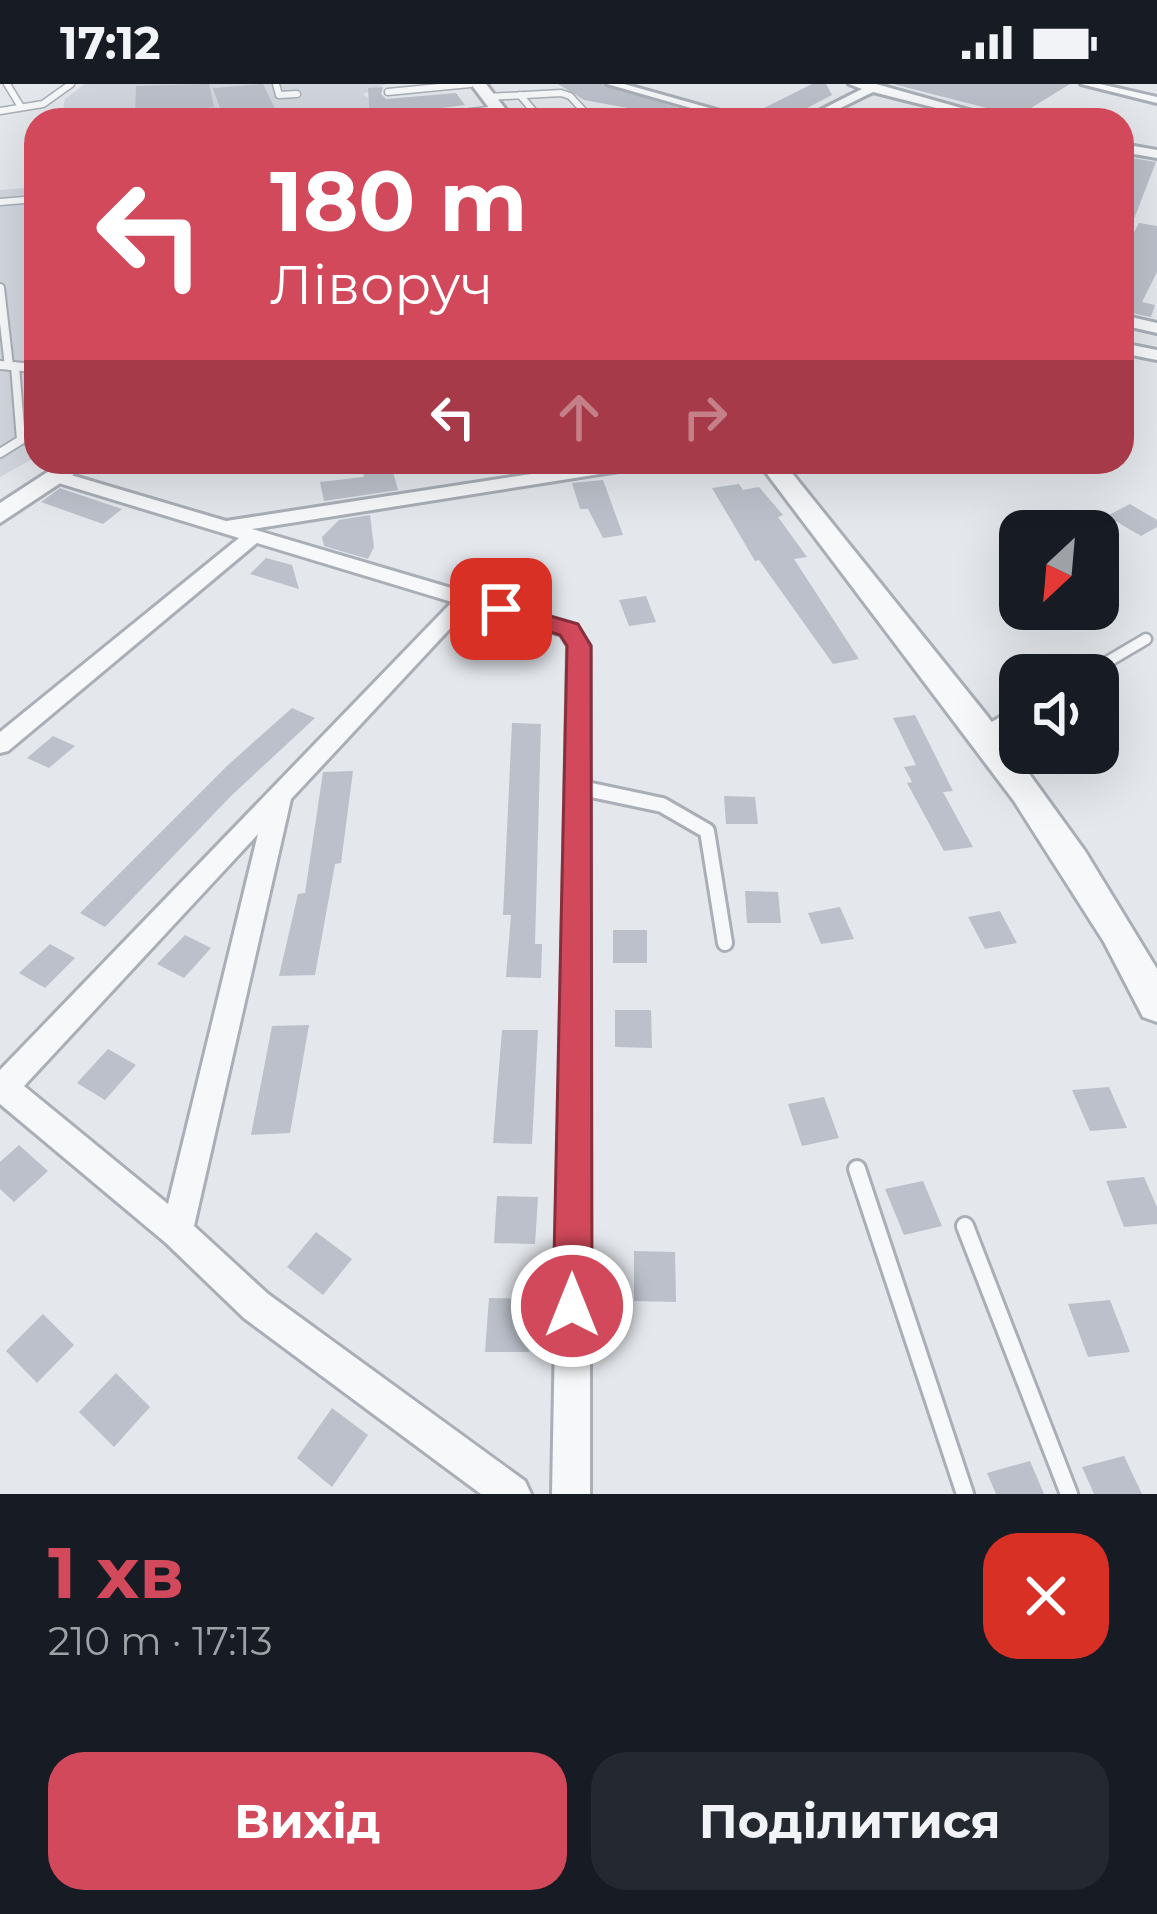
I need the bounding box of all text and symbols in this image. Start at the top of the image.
text: 17:12 [60,15,161,70]
text: 180 m [270,150,527,252]
icon: left [72,156,228,312]
text: Ліворуч [270,252,493,318]
icon: left [420,384,486,450]
icon: ahead [546,384,612,450]
icon: right [672,384,738,450]
north arrow [999,510,1119,630]
map controls [999,510,1119,774]
pin [450,558,552,660]
icon: arrive [468,576,534,642]
button: sound [999,654,1119,774]
position arrow [509,1243,635,1369]
text: 1 хв [48,1528,184,1616]
button: close [983,1533,1109,1659]
text: 210 m · 17:13 [48,1617,273,1665]
button: Вихід [48,1752,567,1890]
button: Поділитися [591,1752,1109,1890]

